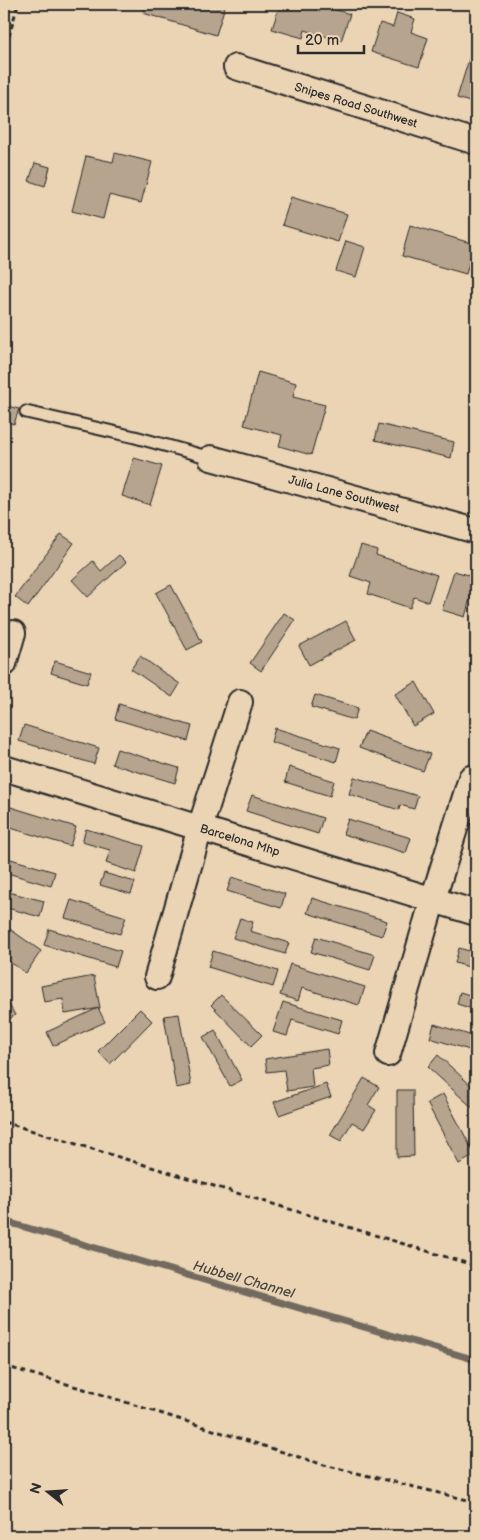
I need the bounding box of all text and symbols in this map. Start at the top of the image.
scale bar [298,22,364,54]
text: 20 m [305,31,339,50]
street label: Snipes Road Southwest [293,80,419,131]
street label: Julia Lane Southwest [287,472,401,517]
street label: Barcelona Mhp [198,821,282,860]
water label: Hubbell Channel [191,1257,297,1302]
north arrow [22,1468,72,1518]
text: N [26,1481,46,1496]

